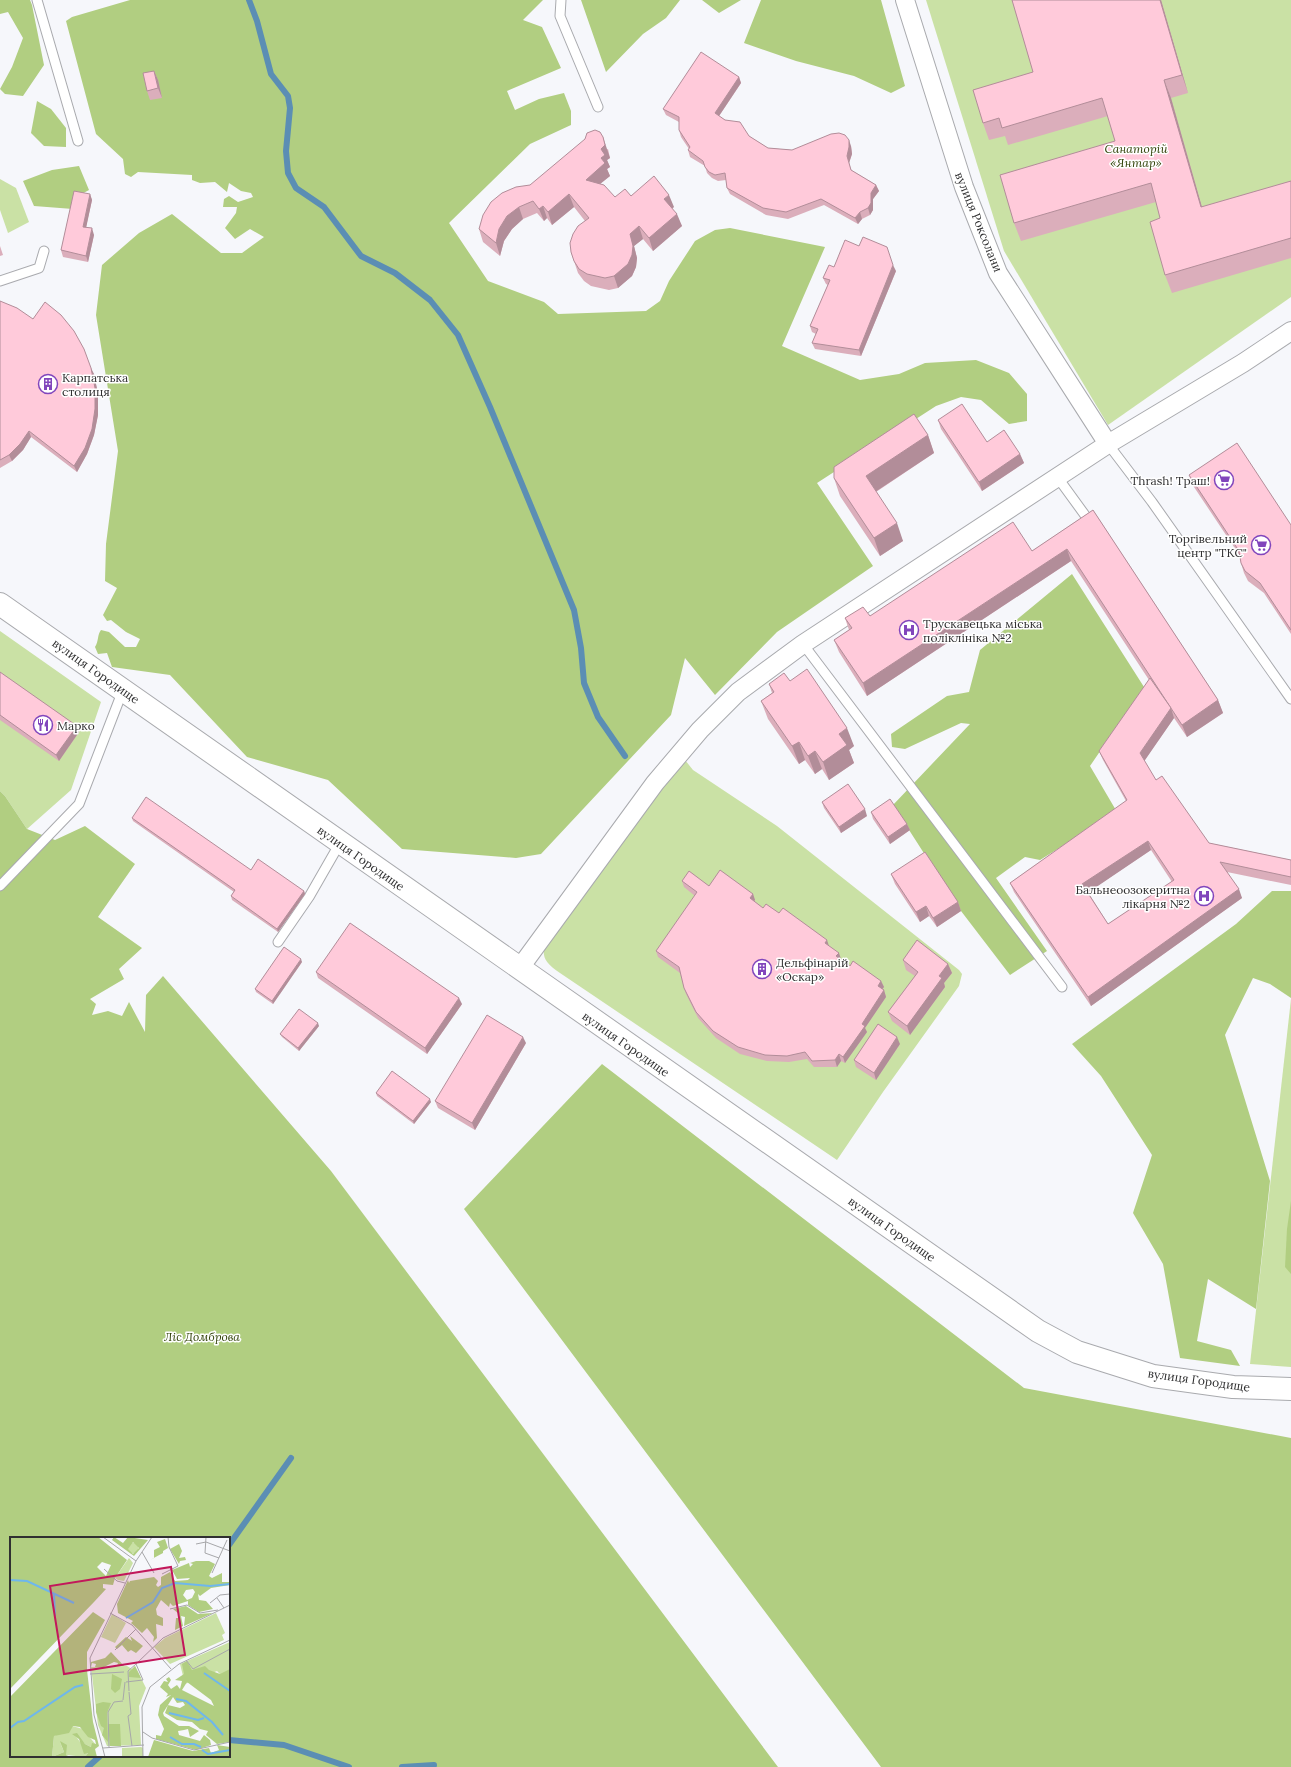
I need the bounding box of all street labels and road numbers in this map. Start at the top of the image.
street label: вулиця Роксолани [952,170,1006,274]
street label: вулиця Городище [49,635,143,707]
street label: вулиця Городище [314,822,408,894]
street label: вулиця Городище [579,1008,673,1080]
street label: вулиця Городище [845,1193,939,1265]
street label: вулиця Городище [1147,1365,1252,1395]

